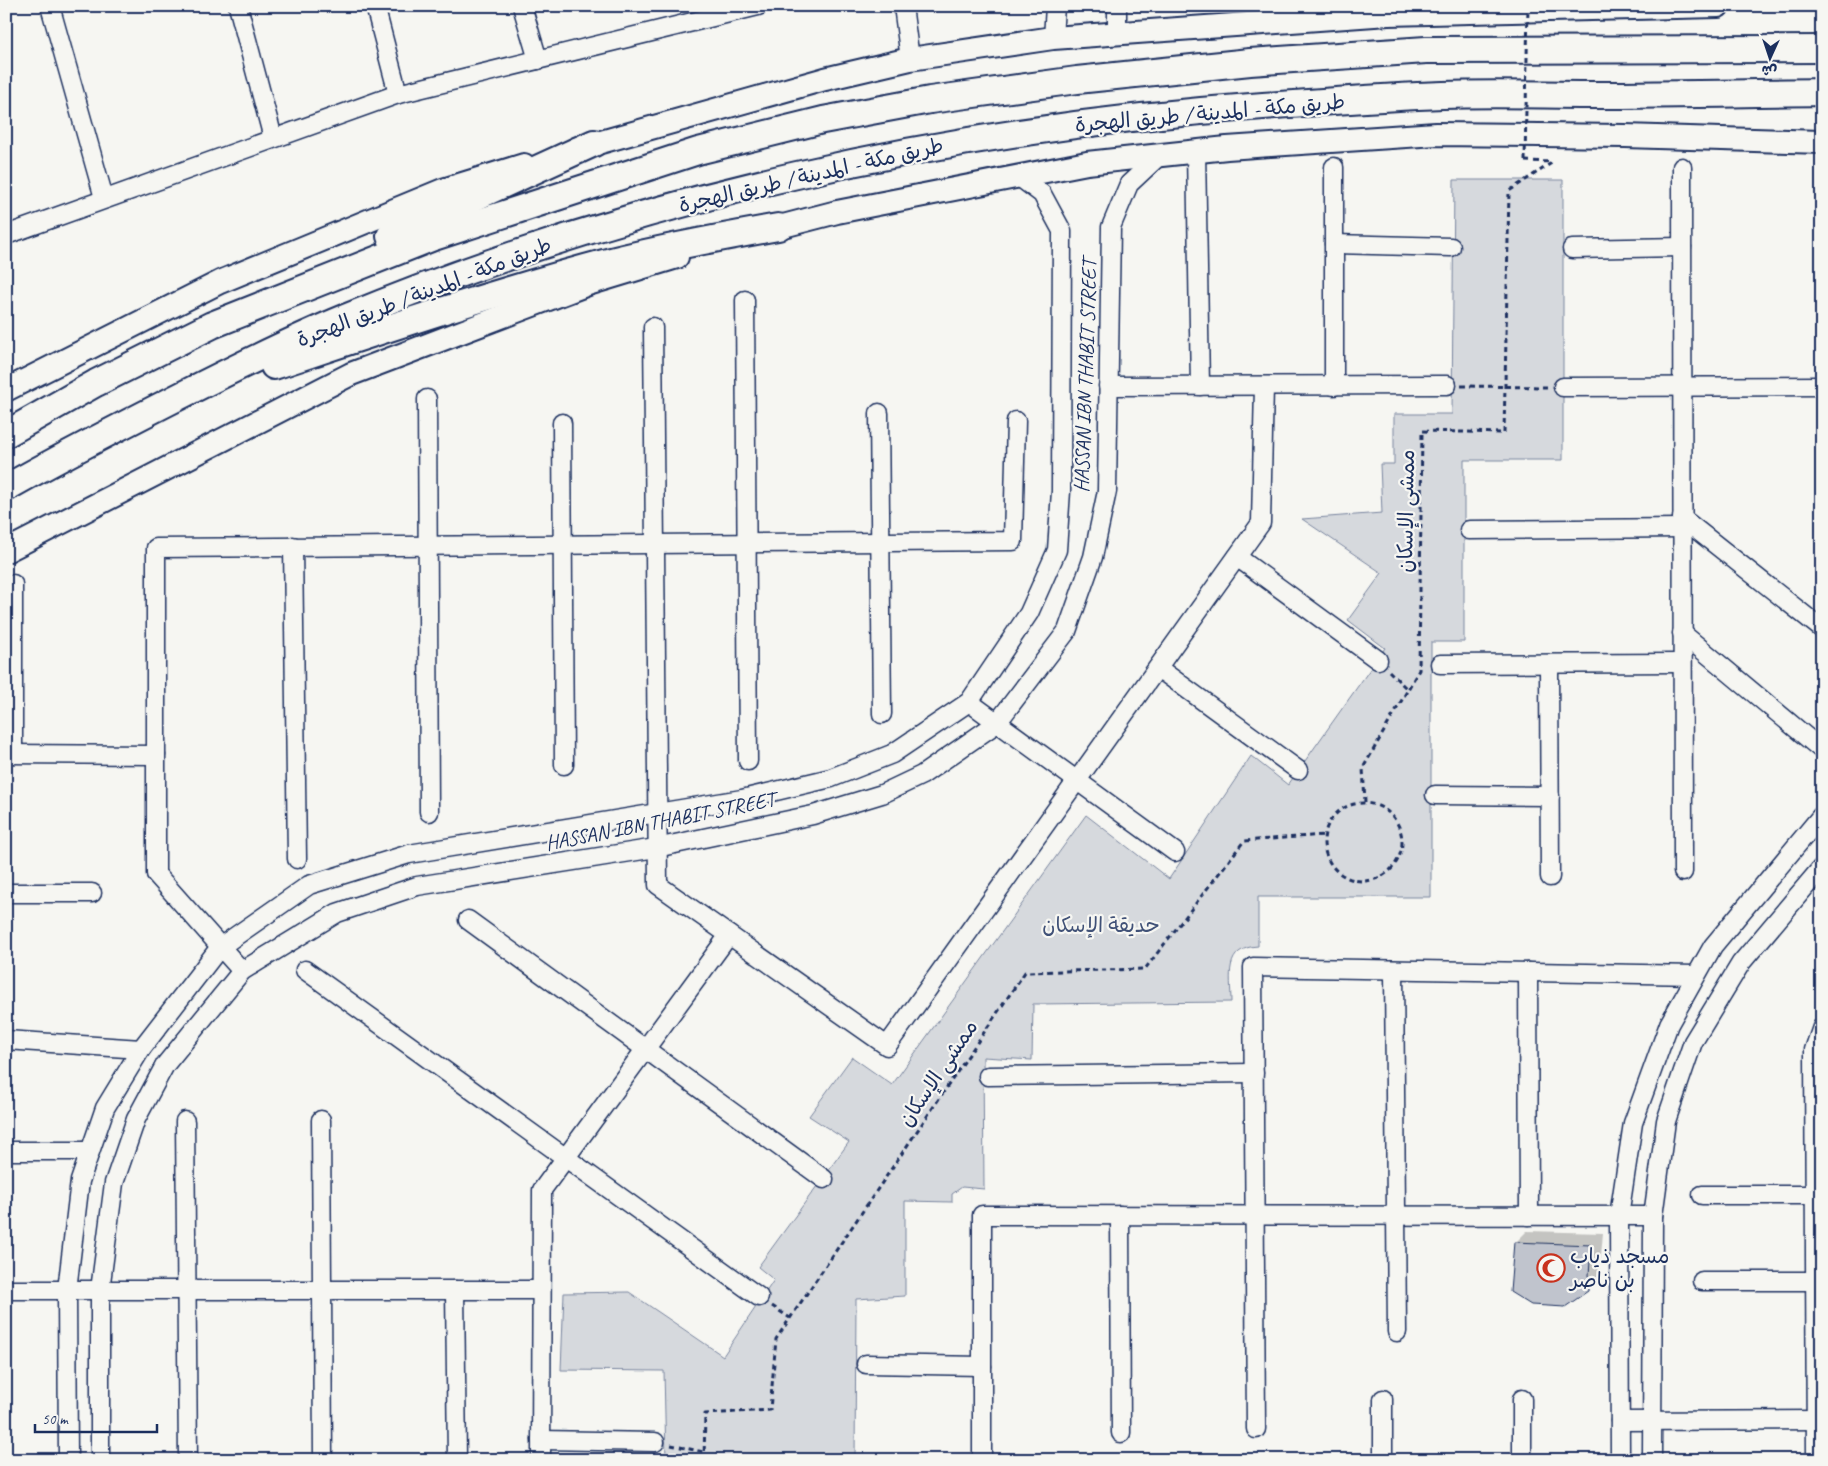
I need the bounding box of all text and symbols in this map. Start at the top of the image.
north arrow [1746,32,1796,82]
text: ش [1761,62,1777,79]
street label: طريق مكة - المدينة / طريق الهجرة [1074,88,1346,138]
street label: طريق مكة - المدينة / طريق الهجرة [676,132,946,218]
street label: طريق مكة - المدينة / طريق الهجرة [293,231,555,353]
street label: HASSAN IBN THABIT STREET [1068,254,1102,493]
street label: ممشى الإسكان [1392,449,1421,573]
street label: HASSAN IBN THABIT STREET [543,785,782,856]
park label: حديقة الإسكان [1042,912,1160,938]
street label: ممشى الإسكان [893,1015,984,1132]
place label: مسجد ذياب بن ناصر [1568,1243,1669,1293]
mosque icon: مسجد ذياب بن ناصر [1536,1253,1566,1283]
scale bar [35,1401,158,1433]
text: 50 m [42,1410,69,1429]

